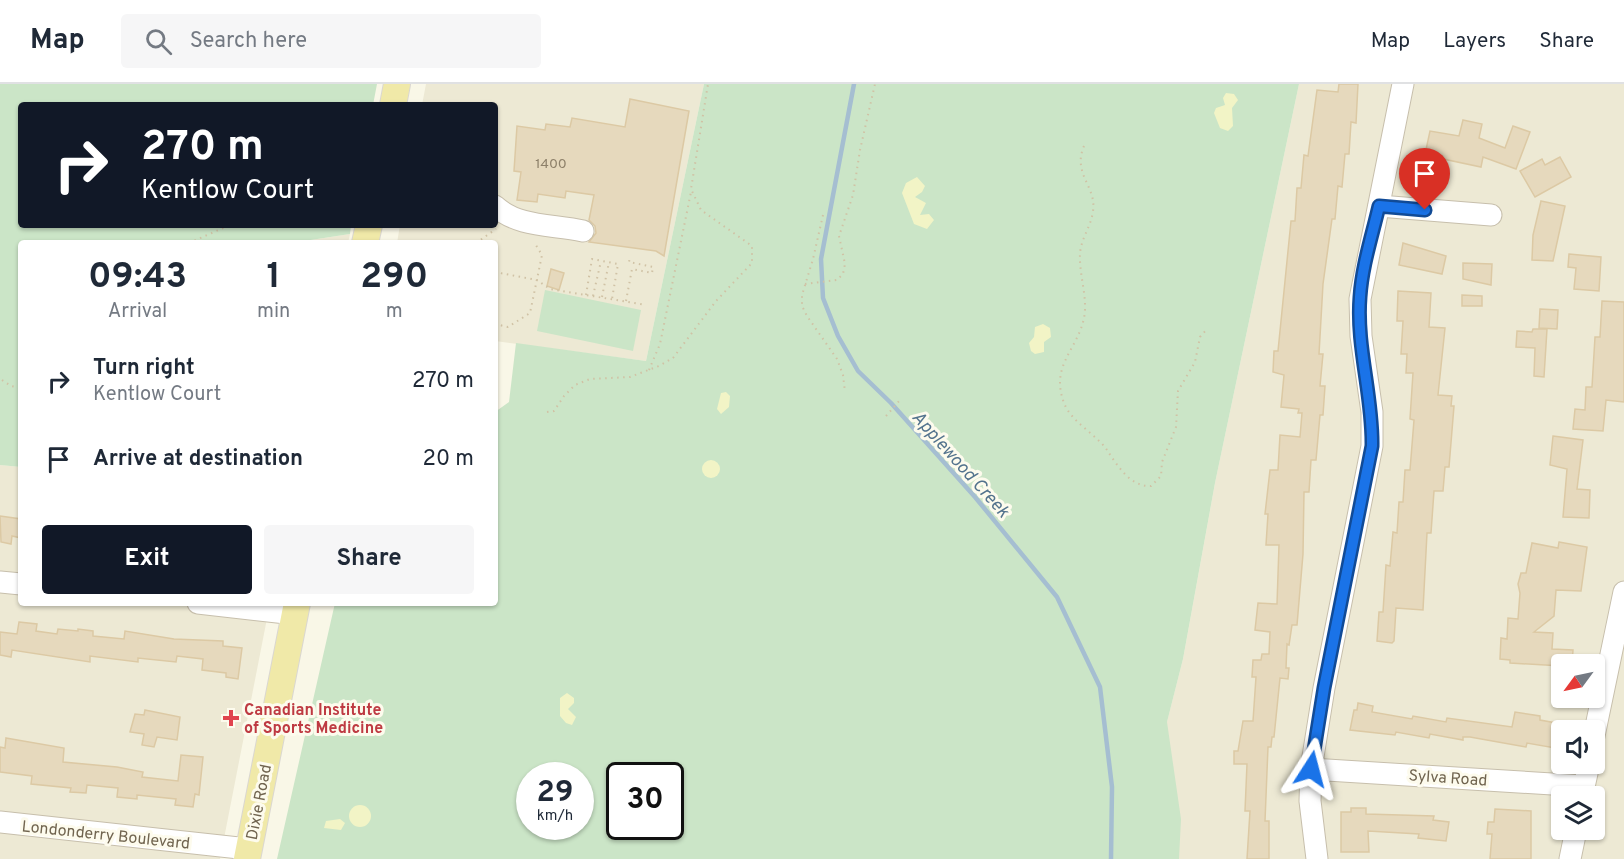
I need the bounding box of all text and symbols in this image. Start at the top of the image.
search box [121,14,541,68]
text: Map [30,23,85,59]
icon: search [142,25,175,58]
text: Search here [190,28,307,55]
text: Map [1371,28,1410,55]
text: Layers [1443,28,1506,55]
text: Share [1539,28,1594,55]
text: 270 m [141,122,264,175]
icon: right [42,126,120,204]
pin [1399,148,1450,210]
house number: 1400 [535,156,567,173]
icon: arrive [1408,157,1441,190]
text: Kentlow Court [141,174,314,208]
text: 09:43 [88,255,187,301]
text: 1 [266,255,281,301]
text: 290 [360,255,428,301]
text: Arrival [108,299,167,325]
text: min [257,299,290,325]
text: m [386,299,403,325]
text: Turn right [93,355,195,382]
icon: right [42,365,75,398]
text: 270 m [412,368,474,395]
text: Kentlow Court [93,382,221,408]
water label: Applewood Creek [906,407,1014,524]
icon: arrive [42,443,75,476]
text: Arrive at destination [93,446,303,473]
text: 20 m [423,446,474,473]
button: Exit [42,525,252,594]
button: Share [264,525,474,594]
north arrow [1551,654,1605,708]
map controls [1551,654,1605,840]
place label: Canadian Institute of Sports Medicine [244,701,383,739]
marker: Canadian Institute of Sports Medicine [222,709,240,727]
button: sound [1551,720,1605,774]
position arrow [1279,737,1343,801]
speed limit sign: 30 [606,762,684,840]
street label: Dixie Road [243,763,277,842]
street label: Sylva Road [1408,766,1488,792]
text: 29 [537,775,573,812]
button: layers [1551,786,1605,840]
text: km/h [537,807,573,826]
street label: Londonderry Boulevard [21,817,191,855]

